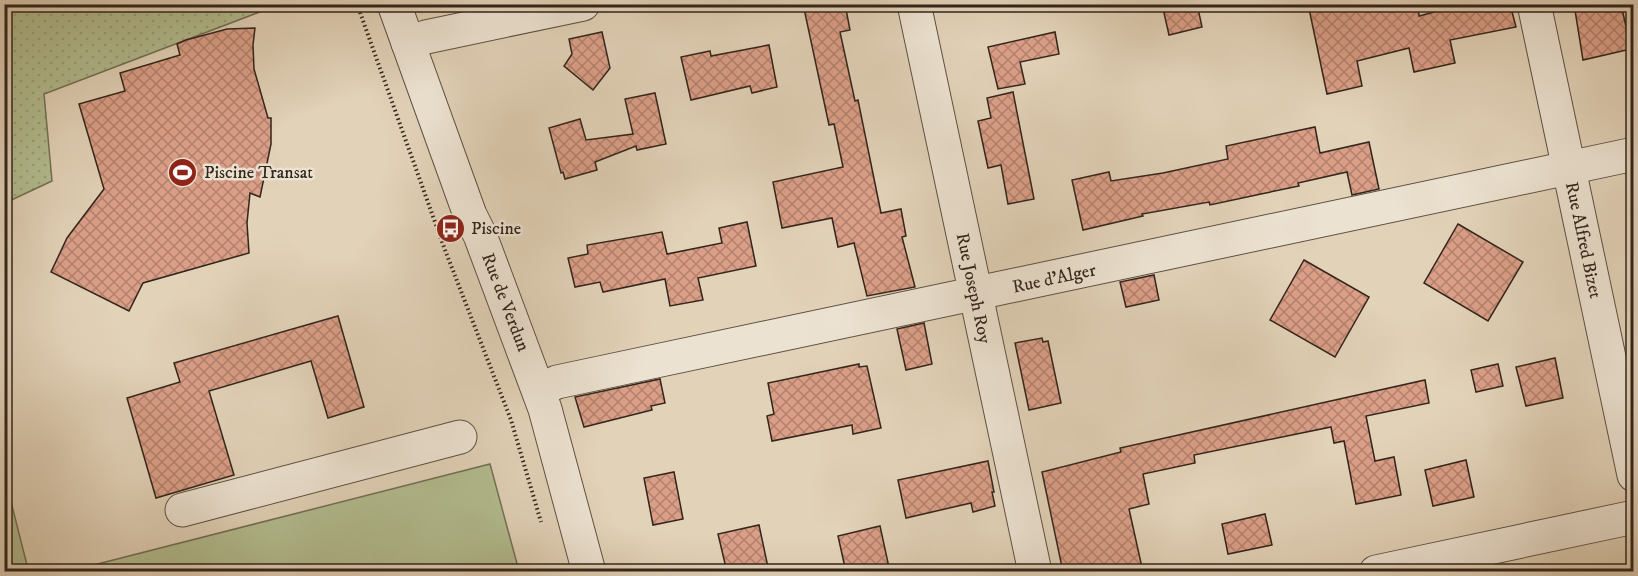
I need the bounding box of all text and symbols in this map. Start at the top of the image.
sports icon: Piscine Transat [167,156,199,188]
place label: Piscine Transat [204,162,313,184]
street label: Rue Alfred Bizet [1560,180,1606,301]
bus stop icon: Piscine [434,212,466,244]
place label: Piscine [471,218,521,240]
street label: Rue Joseph Roy [951,231,996,346]
street label: Rue de Verdun [476,250,534,355]
street label: Rue d'Alger [1010,259,1098,299]

